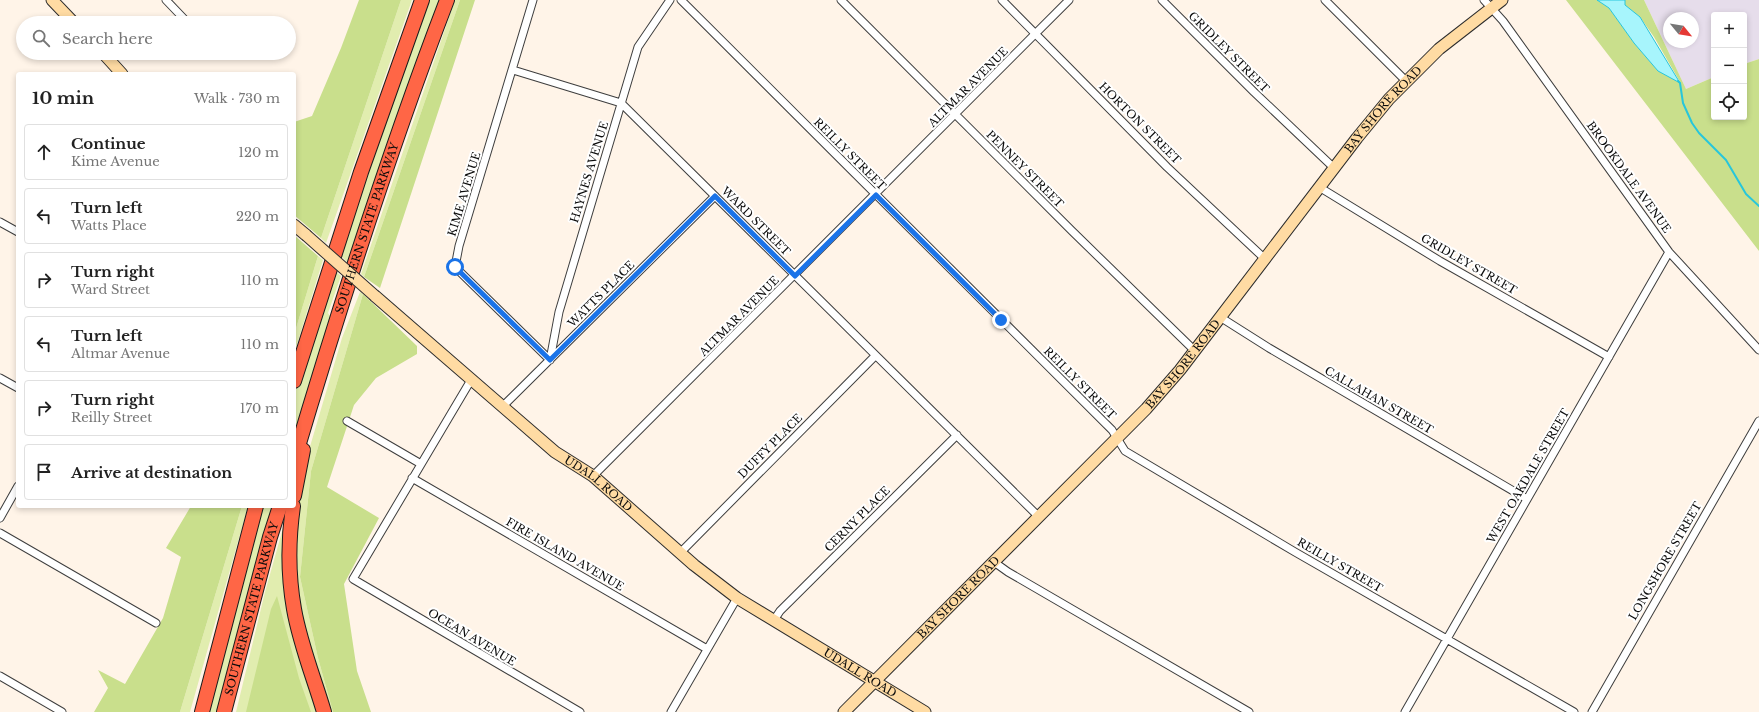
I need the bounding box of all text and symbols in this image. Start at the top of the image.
street label: GRIDLEY STREET [1186,9,1272,95]
north arrow [1663,12,1699,48]
map controls [1711,12,1747,120]
button: + [1711,12,1747,48]
search box [16,16,296,60]
icon: search [30,27,52,49]
text: Search here [62,29,153,48]
street label: ALTMAR AVENUE [924,44,1011,131]
button: − [1711,48,1747,84]
street label: BAY SHORE ROAD [1341,63,1425,156]
street label: HORTON STREET [1096,79,1184,167]
button: locate [1711,84,1747,120]
text: 10 min [32,88,94,109]
text: Walk · 730 m [194,90,280,107]
street label: REILLY STREET [811,115,889,193]
street label: BROOKDALE AVENUE [1584,119,1674,235]
street label: HAYNES AVENUE [567,120,611,224]
street label: PENNEY STREET [983,127,1067,211]
text: Continue [71,134,146,153]
street label: SOUTHERN STATE PARKWAY [332,140,402,315]
icon: ahead [33,141,55,163]
text: 120 m [238,144,279,161]
street label: KIME AVENUE [445,150,483,238]
text: Kime Avenue [71,153,160,170]
street label: WARD STREET [718,183,793,258]
text: Turn left [71,198,142,217]
icon: left [33,205,55,227]
text: 220 m [236,208,279,225]
text: Watts Place [71,217,147,234]
street label: GRIDLEY STREET [1419,231,1520,297]
route start [446,258,464,276]
street label: WATTS PLACE [564,258,637,331]
text: Turn right [71,262,154,281]
icon: right [33,269,55,291]
text: 110 m [240,272,279,289]
street label: ALTMAR AVENUE [695,273,782,360]
text: Ward Street [71,281,150,298]
route end [992,311,1010,329]
street label: BAY SHORE ROAD [1143,316,1223,412]
text: Turn left [71,326,142,345]
icon: left [33,333,55,355]
text: 110 m [240,336,279,353]
street label: REILLY STREET [1041,344,1119,422]
text: Altmar Avenue [71,345,170,362]
street label: CALLAHAN STREET [1322,363,1436,437]
text: Turn right [71,390,154,409]
icon: right [33,397,55,419]
text: 170 m [240,400,279,417]
street label: WEST OAKDALE STREET [1483,406,1572,547]
text: Reilly Street [71,409,152,426]
street label: DUFFY PLACE [735,411,805,481]
street label: UDALL ROAD [562,453,636,515]
icon: arrive [33,461,55,483]
text: Arrive at destination [71,463,232,482]
street label: CERNY PLACE [821,483,893,555]
street label: LONGSHORE STREET [1625,499,1705,623]
street label: FIRE ISLAND AVENUE [504,514,626,594]
street label: SOUTHERN STATE PARKWAY [222,519,282,697]
street label: REILLY STREET [1295,535,1385,595]
street label: BAY SHORE ROAD [914,553,1003,641]
street label: OCEAN AVENUE [426,605,518,669]
street label: UDALL ROAD [821,645,900,700]

